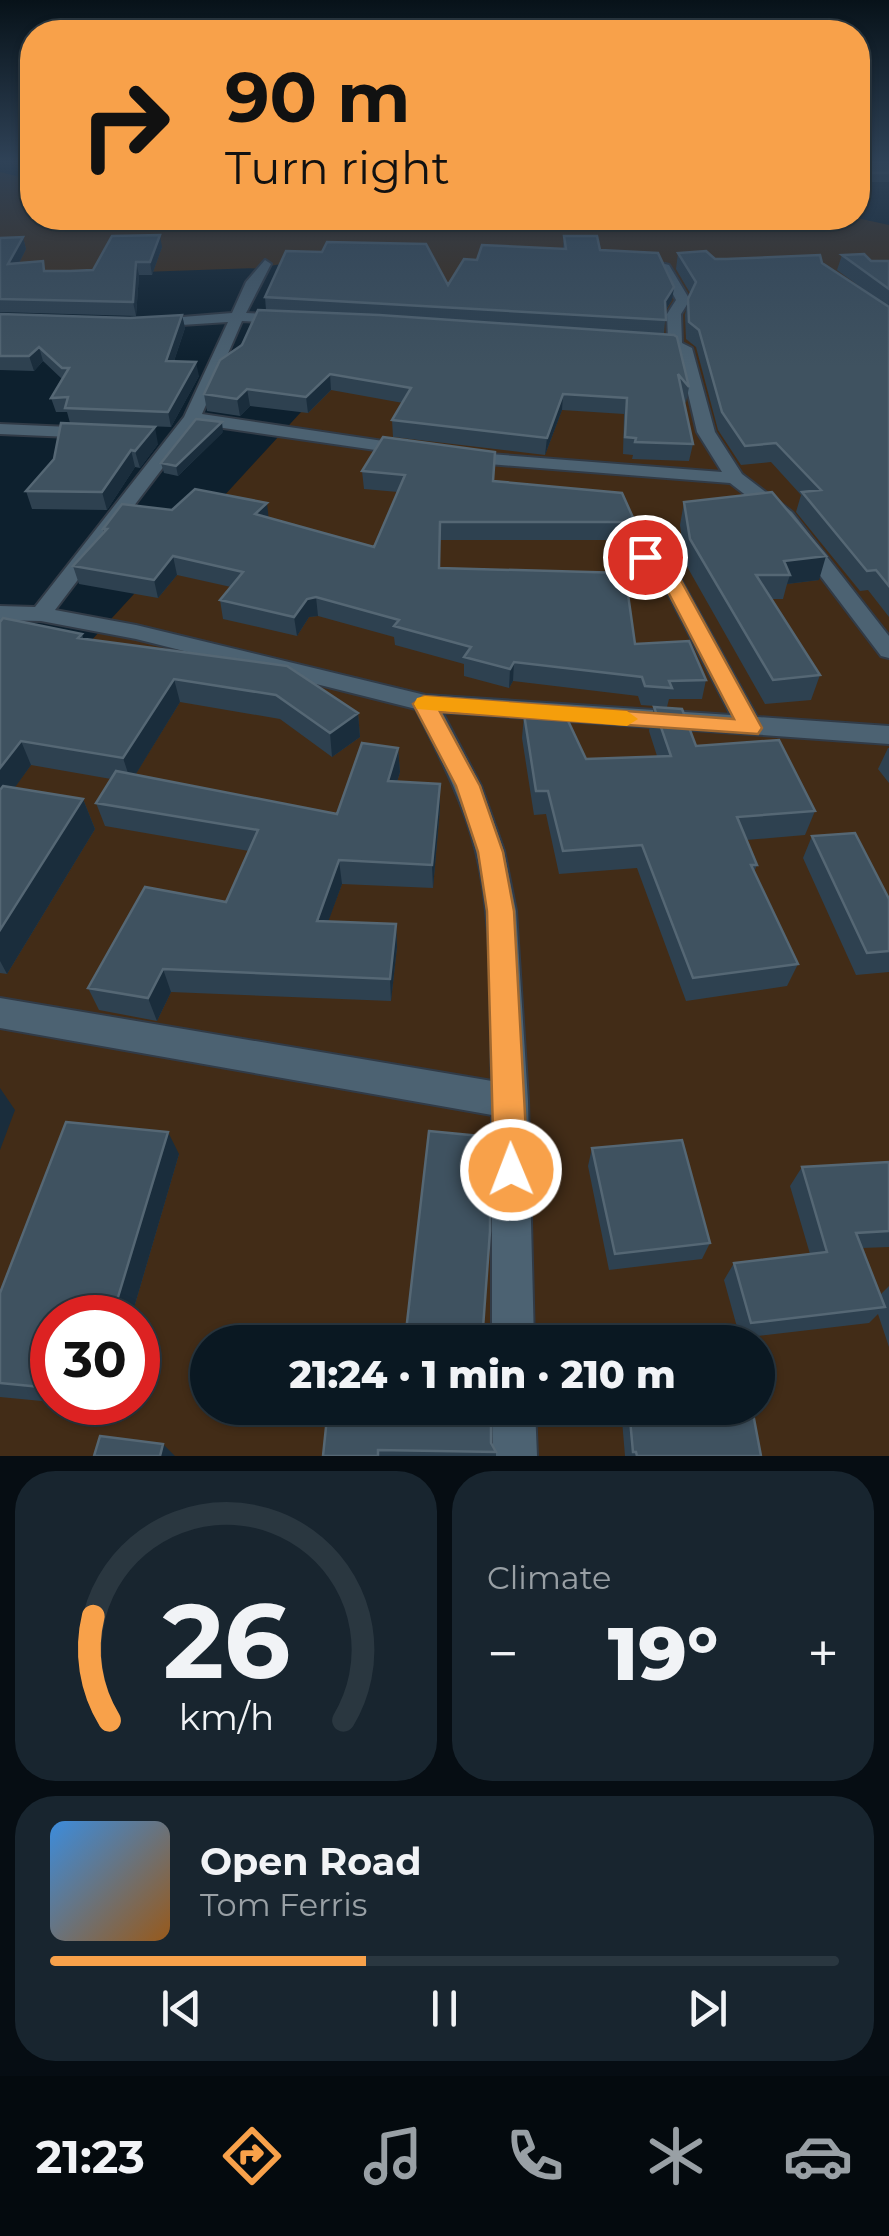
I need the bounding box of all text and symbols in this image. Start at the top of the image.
text: 90 m [225,54,410,140]
icon: right [60,60,190,190]
text: Turn right [225,140,450,195]
pin [603,515,688,600]
icon: arrive [618,530,673,585]
position arrow [459,1118,563,1222]
speed limit sign: 30 [30,1295,160,1425]
text: 21:24 · 1 min · 210 m [289,1351,676,1398]
text: Climate [487,1558,611,1597]
text: 26 [162,1577,290,1704]
text: 19° [608,1607,718,1699]
text: − [487,1620,519,1687]
text: + [807,1620,839,1687]
text: km/h [178,1695,274,1739]
text: Open Road [200,1838,422,1885]
text: Tom Ferris [200,1885,367,1924]
icon: previous [154,1981,209,2036]
icon: pause [417,1981,472,2036]
icon: next [680,1981,735,2036]
icon: directions [217,2121,287,2191]
icon: music [358,2121,428,2191]
icon: phone [500,2121,570,2191]
icon: climate [641,2121,711,2191]
icon: car [783,2121,853,2191]
text: 21:23 [36,2129,145,2184]

